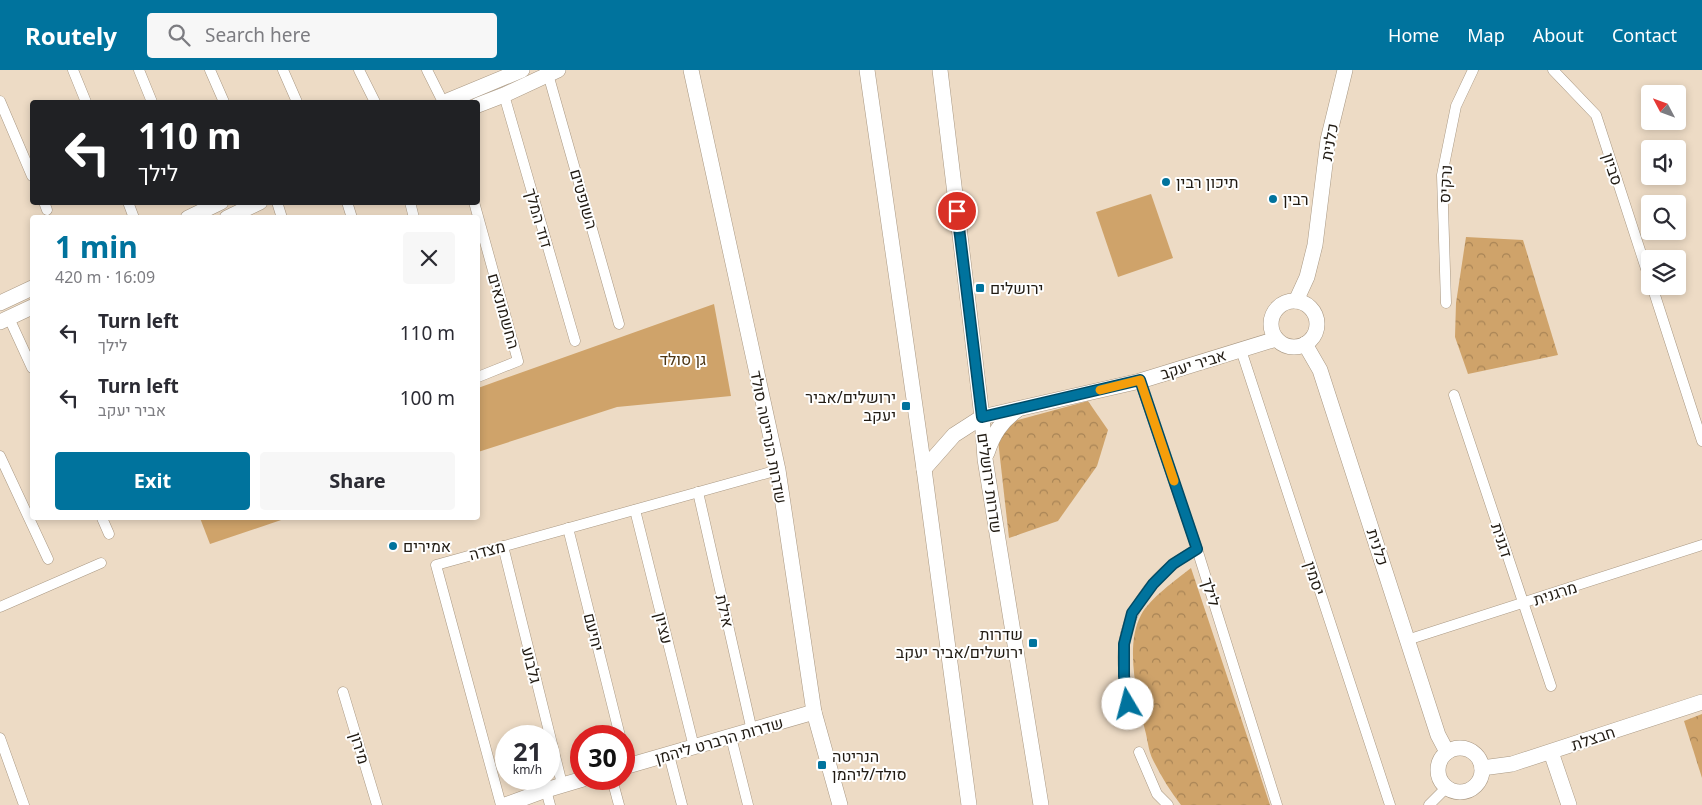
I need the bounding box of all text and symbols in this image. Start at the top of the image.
search box [147,13,497,58]
text: Routely [25,19,117,52]
icon: search [165,21,193,49]
text: Search here [205,22,311,48]
text: Home [1388,23,1439,47]
text: Map [1467,23,1505,47]
text: About [1533,23,1584,47]
text: Contact [1612,23,1677,47]
north arrow [1641,85,1686,130]
map controls [1641,85,1686,295]
text: 110 m [138,112,241,159]
icon: left [55,120,120,185]
street label: כלנית [1315,122,1343,162]
button: sound [1641,140,1686,185]
street label: סביון [1597,150,1629,188]
text: לילך [138,157,178,187]
street label: נרקיס [1433,164,1457,204]
street label: השופטים [565,166,603,232]
place label: תיכון רבין [1176,171,1239,193]
marker: תיכון רבין [1160,176,1172,188]
street label: דוד המלך [520,186,558,250]
place label: רבין [1283,188,1309,210]
pin [936,190,978,232]
marker: רבין [1267,193,1279,205]
button: search [1641,195,1686,240]
icon: arrive [943,197,971,225]
text: 1 min [55,226,138,267]
button: close [403,232,455,284]
button: layers [1641,250,1686,295]
text: 420 m · 16:09 [55,266,155,288]
street label: החשמונאים [483,271,525,351]
place label: ירושלים [990,277,1043,299]
marker: ירושלים [974,282,986,294]
text: Turn left [98,308,179,334]
icon: left [55,319,83,347]
text: 110 m [400,320,455,346]
text: לילך [98,334,127,356]
street label: אביר יעקב [1157,344,1229,384]
park label: גן סולד [660,348,706,370]
street label: שדרות הנרייטה סולד [745,368,793,506]
text: Turn left [98,373,179,399]
icon: left [55,384,83,412]
text: 100 m [400,385,455,411]
place label: ירושלים/אביר יעקב [805,386,896,426]
text: אביר יעקב [98,399,166,421]
marker: ירושלים/אביר יעקב [900,400,912,412]
street label: שדרות ירושלים [972,431,1008,535]
button: Exit [55,452,250,510]
button: Share [260,452,455,510]
street label: דגנית [1486,520,1518,560]
street label: כלנית [1362,526,1394,568]
place label: אמירים [403,535,451,557]
street label: מצדה [466,535,508,565]
marker: אמירים [387,540,399,552]
street label: יסמין [1299,558,1331,598]
street label: לילך [1196,575,1226,609]
street label: מרגנית [1530,576,1580,610]
street label: אילת [711,592,739,630]
street label: עציון [649,610,679,646]
street label: יחיעם [579,611,609,653]
place label: שדרות ירושלים/אביר יעקב [896,623,1023,663]
marker: שדרות ירושלים/אביר יעקב [1027,637,1039,649]
street label: גלבוע [517,644,547,686]
position arrow [1101,677,1153,729]
street label: שדרות הרברט ליהמן [652,711,786,769]
street label: חבצלת [1568,721,1618,755]
speed limit sign: 30 [570,725,635,790]
street label: מירון [345,729,375,767]
text: 21 [513,734,542,768]
place label: הנריטה סולד/ליהמן [832,745,907,785]
marker: הנריטה סולד/ליהמן [816,759,828,771]
text: km/h [513,761,542,778]

